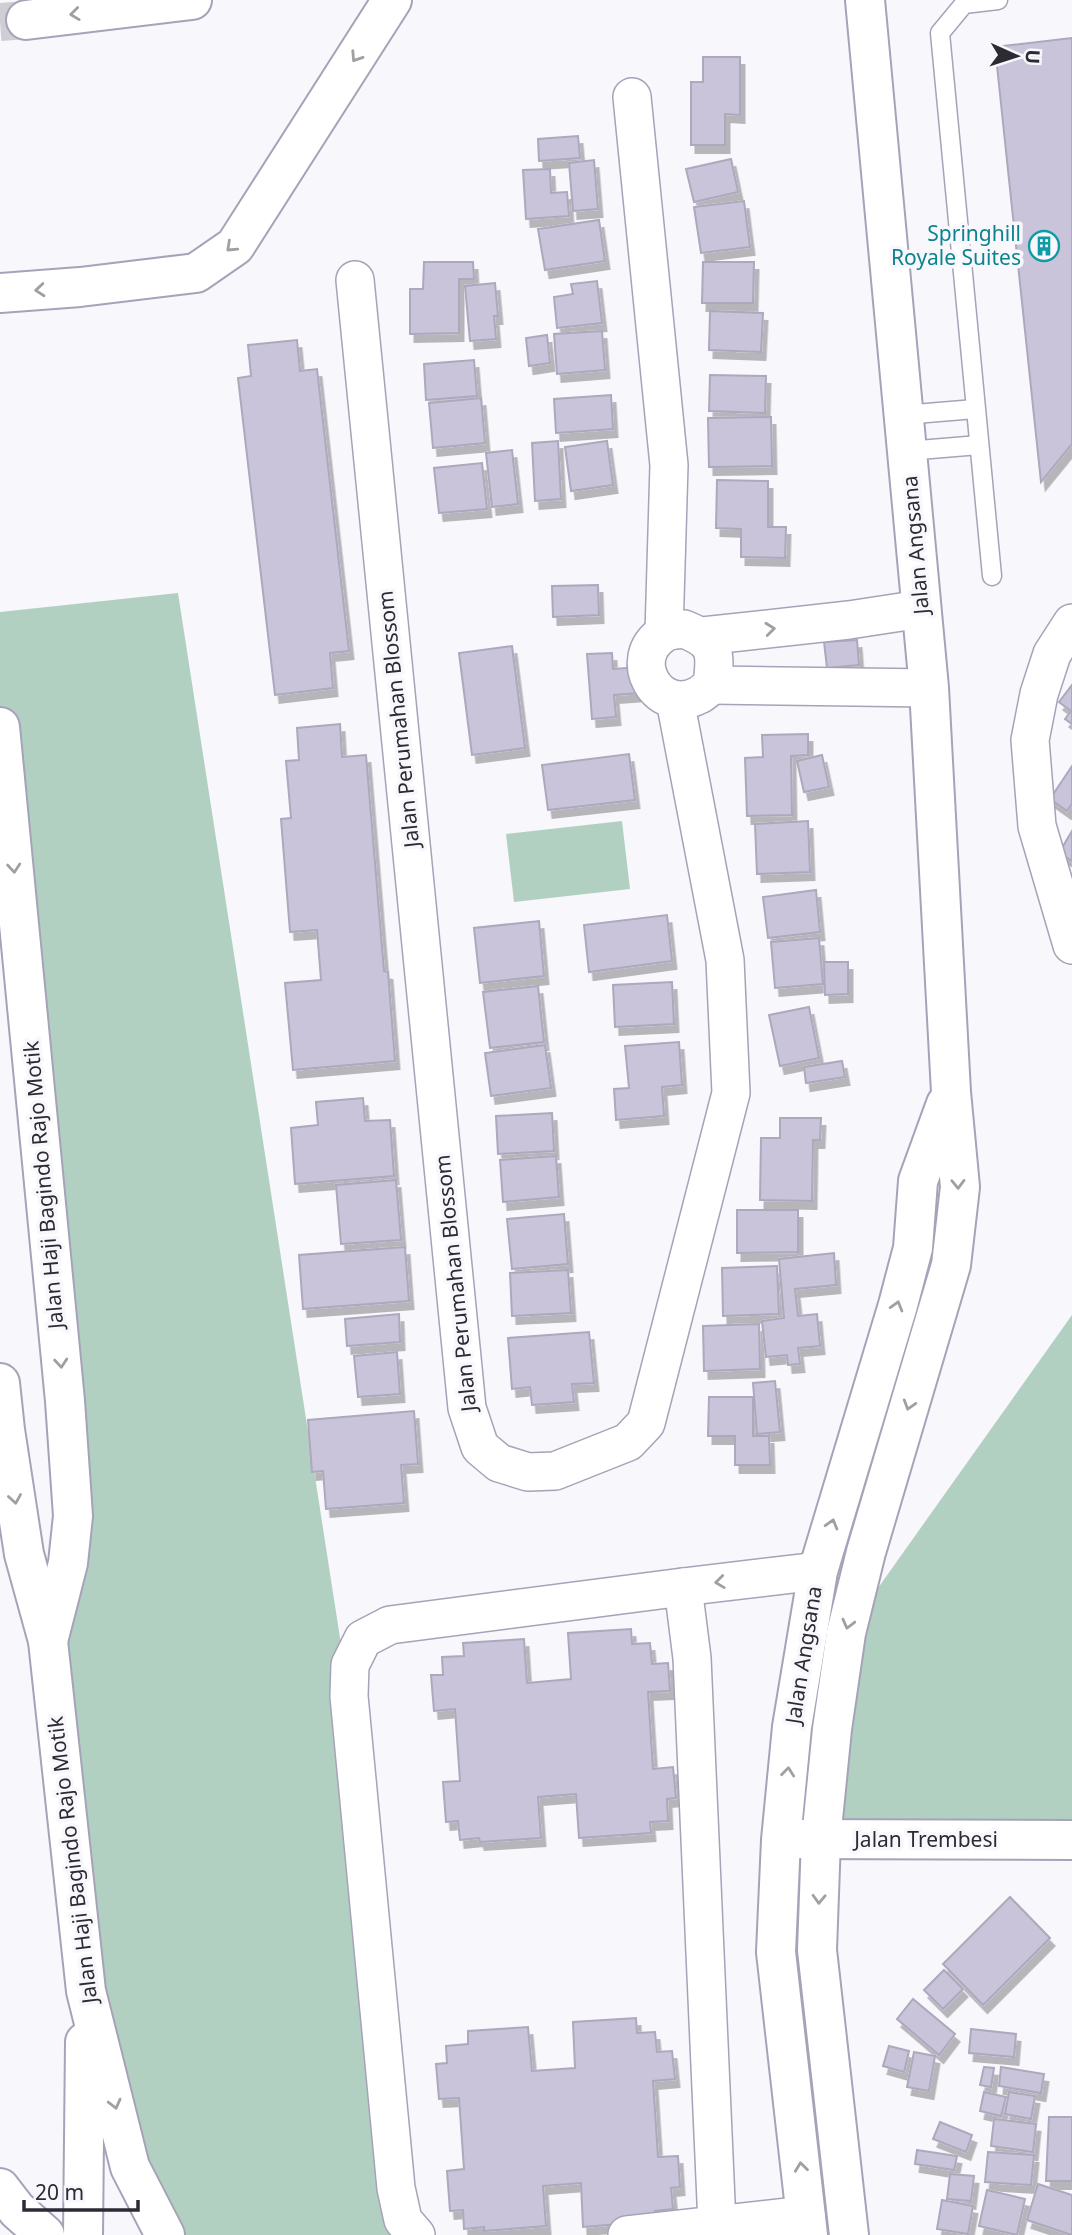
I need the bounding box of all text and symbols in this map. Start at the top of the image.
one-way arrow [69,6,80,21]
north arrow [981,21,1051,91]
text: U [1020,49,1046,65]
one-way arrow [351,50,364,63]
place label: Springhill Royale Suites [891,219,1021,271]
building icon: Springhill Royale Suites [1027,229,1061,263]
one-way arrow [226,239,239,251]
one-way arrow [34,282,45,297]
street label: Jalan Angsana [895,475,935,618]
street label: Jalan Perumahan Blossom [371,589,426,851]
one-way arrow [765,621,776,636]
one-way arrow [6,862,21,874]
street label: Jalan Haji Bagindo Rajo Motik [16,1039,70,1332]
street label: Jalan Perumahan Blossom [428,1153,483,1415]
one-way arrow [951,1179,966,1190]
one-way arrow [889,1300,904,1312]
one-way arrow [53,1357,68,1368]
one-way arrow [903,1399,918,1411]
one-way arrow [8,1493,23,1505]
one-way arrow [824,1518,838,1530]
one-way arrow [715,1574,726,1589]
street label: Jalan Angsana [778,1584,828,1728]
one-way arrow [842,1618,856,1630]
street label: Jalan Haji Bagindo Rajo Motik [40,1714,104,2007]
one-way arrow [780,1766,795,1777]
street label: Jalan Trembesi [852,1825,998,1853]
one-way arrow [811,1893,826,1904]
one-way arrow [107,2098,121,2110]
one-way arrow [793,2161,808,2173]
scale bar [24,2168,138,2212]
text: 20 m [35,2178,84,2206]

